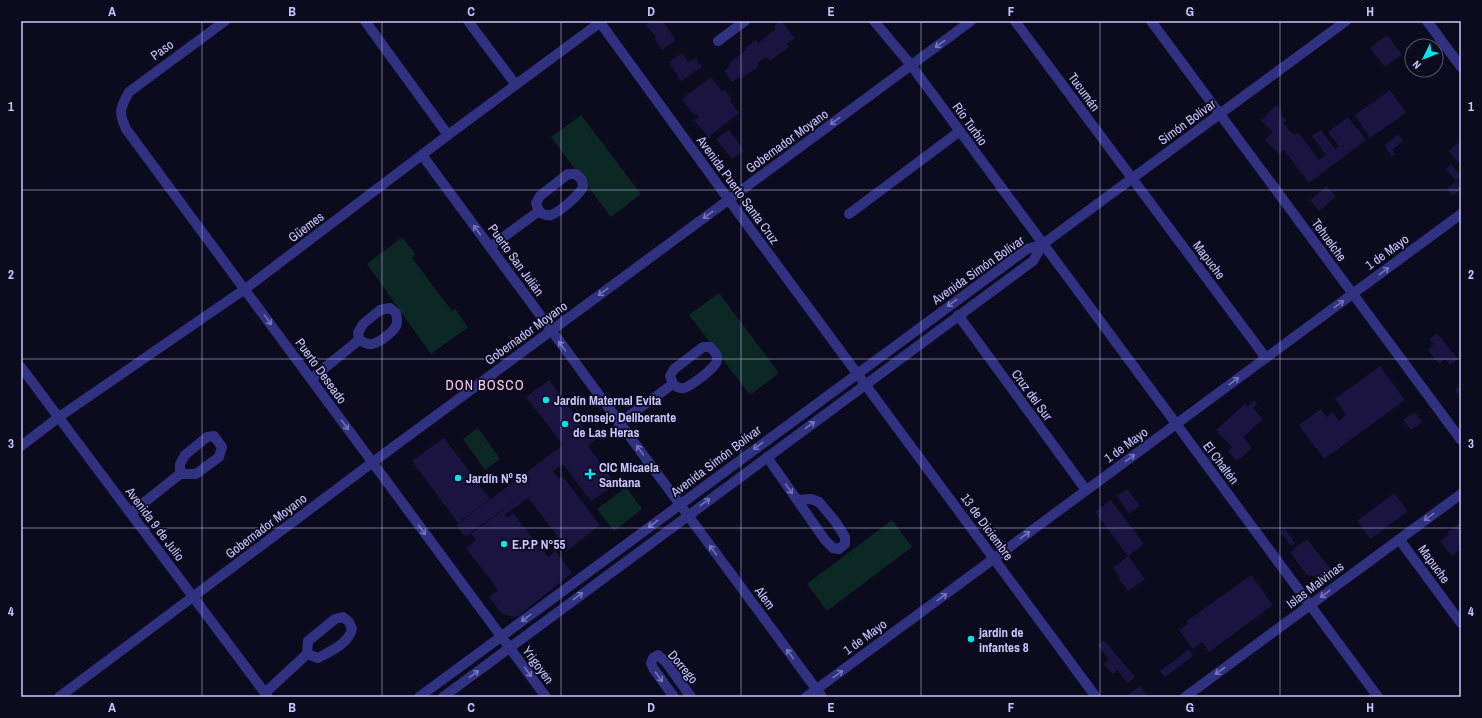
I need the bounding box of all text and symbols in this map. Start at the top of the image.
text: A [108,3,116,20]
text: B [288,3,296,20]
text: C [467,3,475,20]
text: D [647,3,655,20]
text: E [827,3,835,20]
text: F [1008,3,1015,20]
text: G [1186,3,1194,20]
text: H [1366,3,1374,20]
street label: Paso [147,36,177,64]
north arrow [1404,38,1444,78]
one-way arrow [935,40,946,48]
text: N [1409,58,1424,72]
street label: Tucumán [1064,69,1104,115]
street label: Simón Bolívar [1155,95,1219,149]
text: 1 [8,98,14,115]
text: 1 [1468,98,1474,115]
street label: Río Turbio [949,99,991,149]
street label: Gobernador Moyano [742,105,832,177]
one-way arrow [830,117,841,125]
street label: Avenida Puerto Santa Cruz [692,132,783,247]
street label: Güemes [285,208,327,246]
one-way arrow [703,211,714,219]
street label: Tehuelche [1308,215,1350,265]
street label: Puerto San Julián [484,221,548,299]
one-way arrow [473,224,481,235]
street label: 1 de Mayo [1362,230,1412,274]
street label: Avenida Simón Bolívar [928,232,1028,309]
street label: Mapuche [1189,237,1229,283]
text: 2 [8,266,14,283]
one-way arrow [1378,266,1389,275]
text: 2 [1468,266,1474,283]
one-way arrow [598,288,609,296]
street label: Gobernador Moyano [481,297,571,369]
one-way arrow [947,299,958,307]
one-way arrow [1333,300,1344,308]
one-way arrow [264,314,272,325]
street label: Puerto Deseado [291,335,351,407]
one-way arrow [558,340,566,351]
street label: Cruz del Sur [1008,366,1057,424]
district label: DON BOSCO [445,376,525,394]
one-way arrow [1229,377,1240,385]
place label: Jardín Maternal Evita [554,392,661,409]
marker: Jardín Maternal Evita [541,395,551,405]
place label: Consejo Deliberante de Las Heras [573,409,676,441]
one-way arrow [341,419,349,430]
marker: Consejo Deliberante de Las Heras [560,419,570,429]
street label: Avenida Simón Bolívar [667,421,765,501]
one-way arrow [804,421,815,429]
street label: 1 de Mayo [1101,423,1151,467]
text: 3 [8,435,14,452]
text: 3 [1468,435,1474,452]
street label: El Chaltén [1199,438,1243,488]
one-way arrow [752,442,763,451]
one-way arrow [635,445,644,456]
one-way arrow [1124,454,1135,462]
place label: CIC Micaela Santana [599,459,659,491]
marker: CIC Micaela Santana [584,468,596,480]
place label: Jardín Nº 59 [466,470,527,487]
marker: Jardín Nº 59 [453,473,463,483]
street label: Avenida 9 de Julio [121,483,188,564]
one-way arrow [785,483,793,494]
street label: Gobernador Moyano [222,490,310,562]
street label: 13 de Diciembre [957,490,1017,564]
one-way arrow [700,498,711,507]
one-way arrow [1424,513,1435,521]
one-way arrow [648,520,659,528]
one-way arrow [418,524,426,535]
one-way arrow [1019,531,1030,540]
place label: E.P.P N°55 [512,536,566,553]
marker: E.P.P N°55 [499,539,509,549]
street label: Mapuche [1414,541,1454,587]
one-way arrow [709,544,717,555]
street label: Islas Malvinas [1283,558,1347,612]
street label: Alem [750,582,779,613]
one-way arrow [1320,590,1331,598]
one-way arrow [573,592,584,601]
one-way arrow [937,592,948,601]
text: 4 [8,603,14,620]
text: 4 [1468,603,1474,620]
one-way arrow [521,614,532,622]
street label: 1 de Mayo [840,615,890,659]
place label: jardin de infantes 8 [978,624,1029,656]
marker: jardin de infantes 8 [966,634,976,644]
street label: Yrigoyen [519,643,557,687]
street label: Dorrego [664,647,702,687]
one-way arrow [786,649,794,660]
one-way arrow [524,667,532,678]
one-way arrow [1215,667,1226,675]
one-way arrow [468,670,479,678]
one-way arrow [832,670,843,678]
one-way arrow [655,671,664,682]
text: A [108,699,116,716]
text: B [288,699,296,716]
text: C [467,699,475,716]
text: D [647,699,655,716]
text: E [827,699,835,716]
text: F [1008,699,1015,716]
text: G [1186,699,1194,716]
text: H [1366,699,1374,716]

